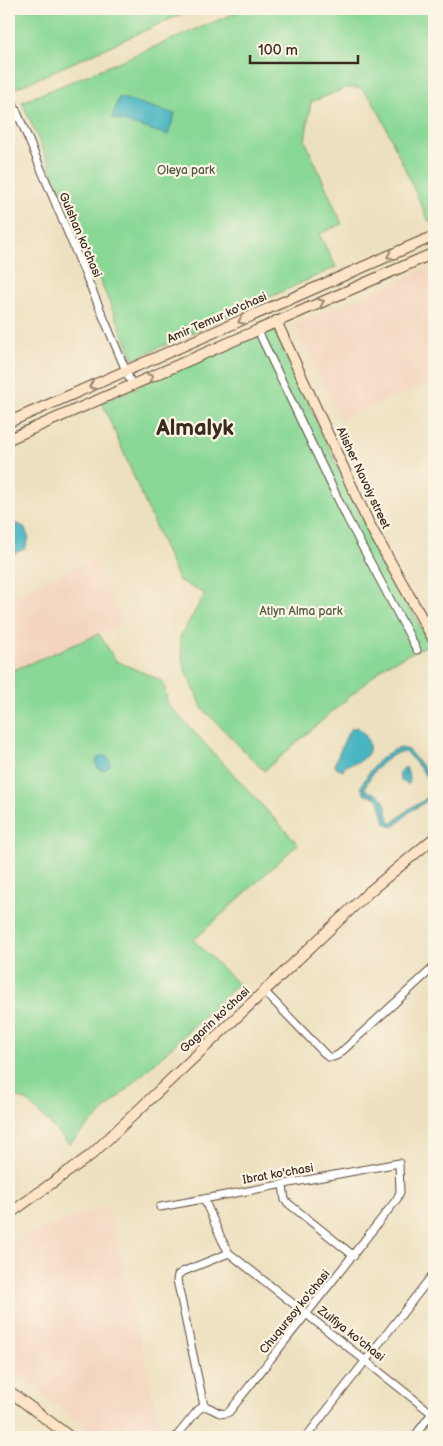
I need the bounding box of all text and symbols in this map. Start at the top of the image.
scale bar [250,32,358,64]
text: 100 m [258,41,298,60]
park label: Oleya park [157,163,215,178]
street label: Gulshan ko'chasi [55,190,105,280]
one-way arrow [386,249,395,260]
street label: Amir Temur ko'chasi [165,289,269,347]
one-way arrow [316,298,325,309]
one-way arrow [237,315,246,326]
one-way arrow [145,372,154,383]
one-way arrow [88,380,97,391]
district label: Almalyk [155,415,234,442]
street label: Alisher Navoiy street [333,425,393,532]
park label: Atlyn Alma park [259,604,343,619]
street label: Gagarin ko'chasi [177,984,253,1056]
street label: Ibrat ko'chasi [241,1160,315,1188]
street label: Chuqursoy ko'chasi [257,1267,334,1357]
street label: Zulfiya ko'chasi [314,1303,388,1365]

